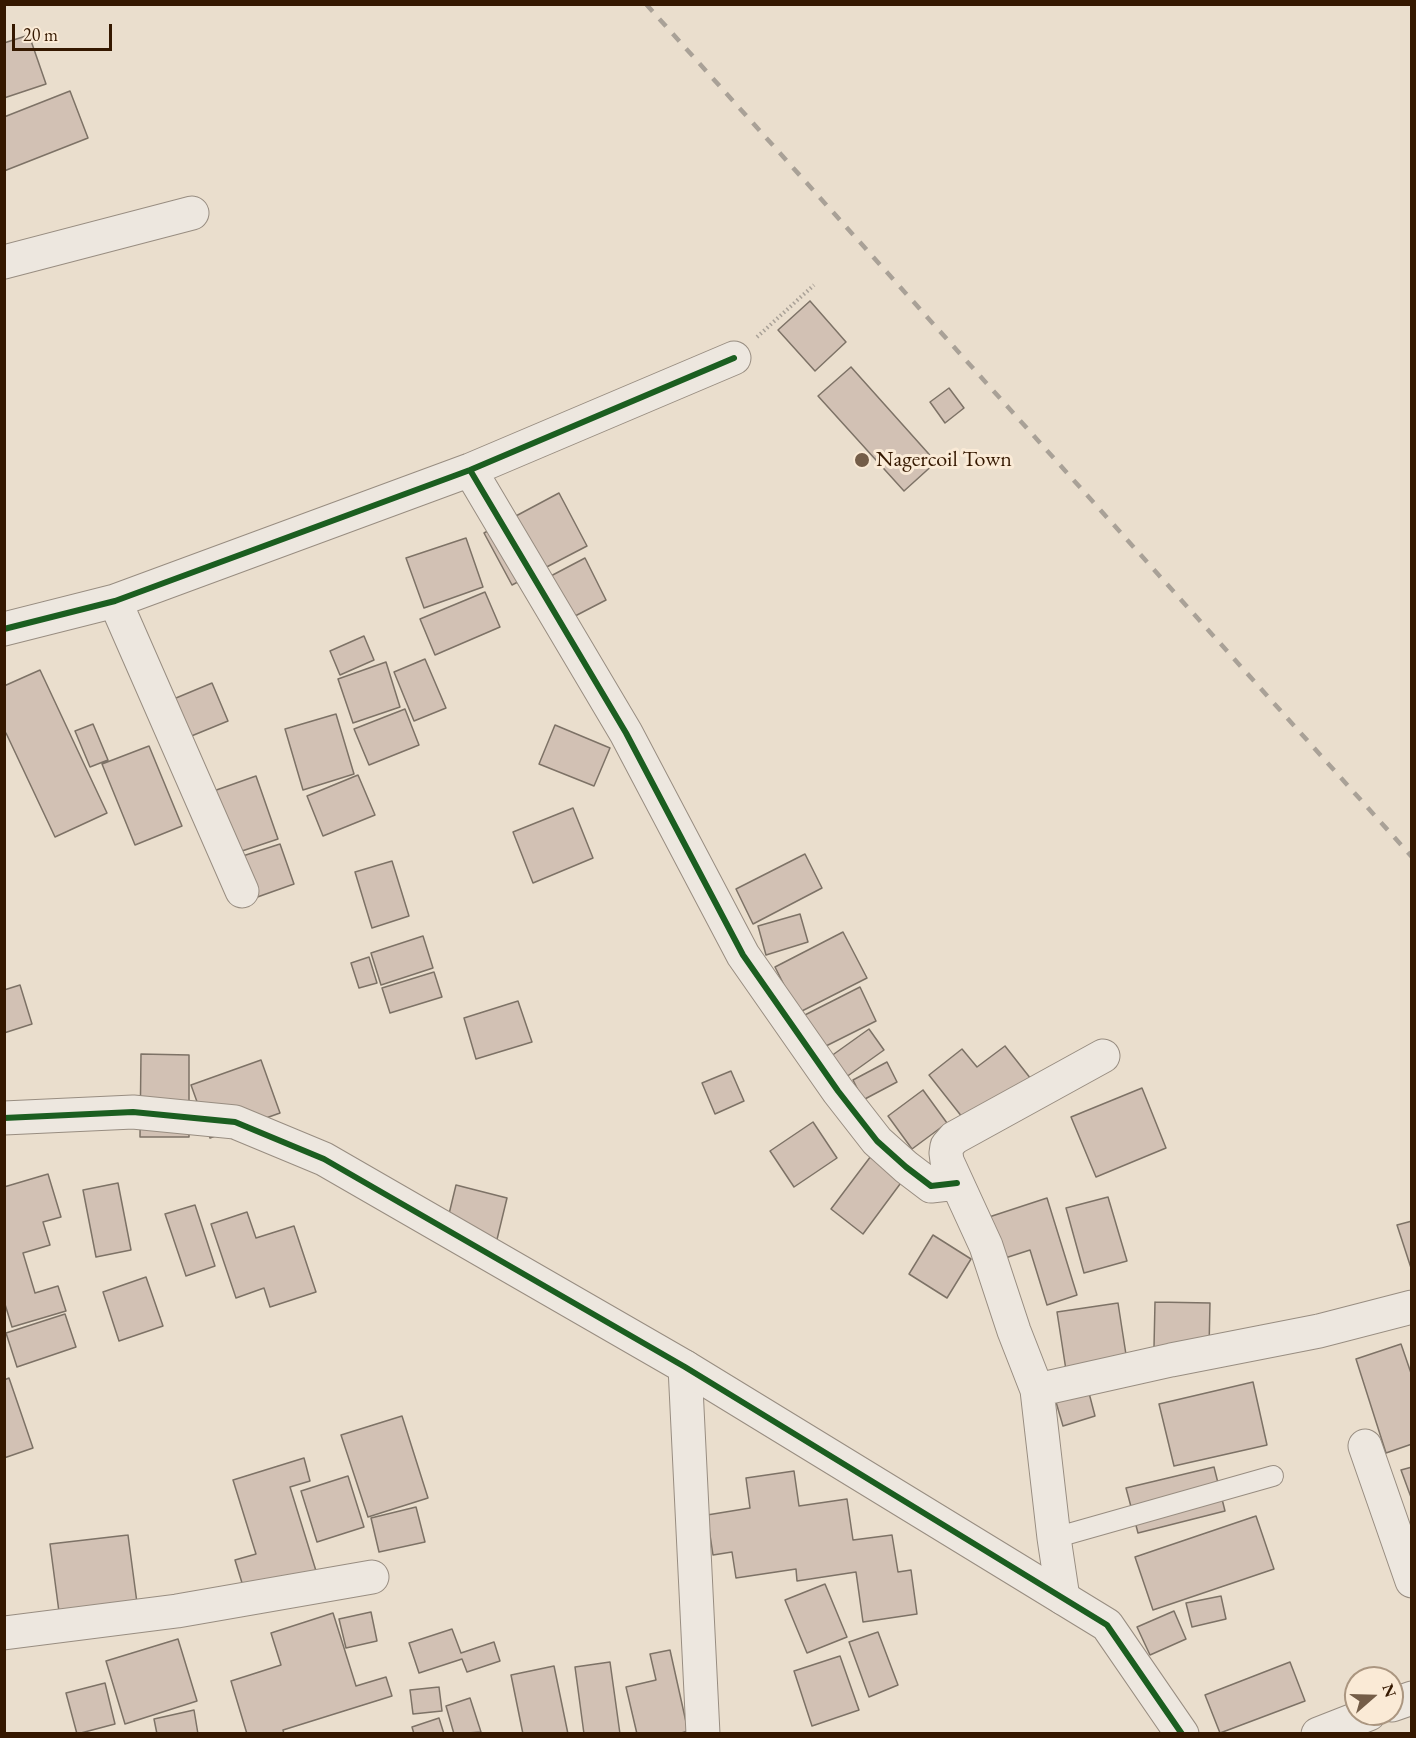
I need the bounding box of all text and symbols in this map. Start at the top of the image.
scale bar [15,12,116,50]
text: 20 m [23,23,58,46]
place label: Nagercoil Town [876,447,1012,473]
marker: Nagercoil Town [853,451,871,469]
north arrow [1344,1666,1404,1726]
text: N [1377,1681,1402,1700]

